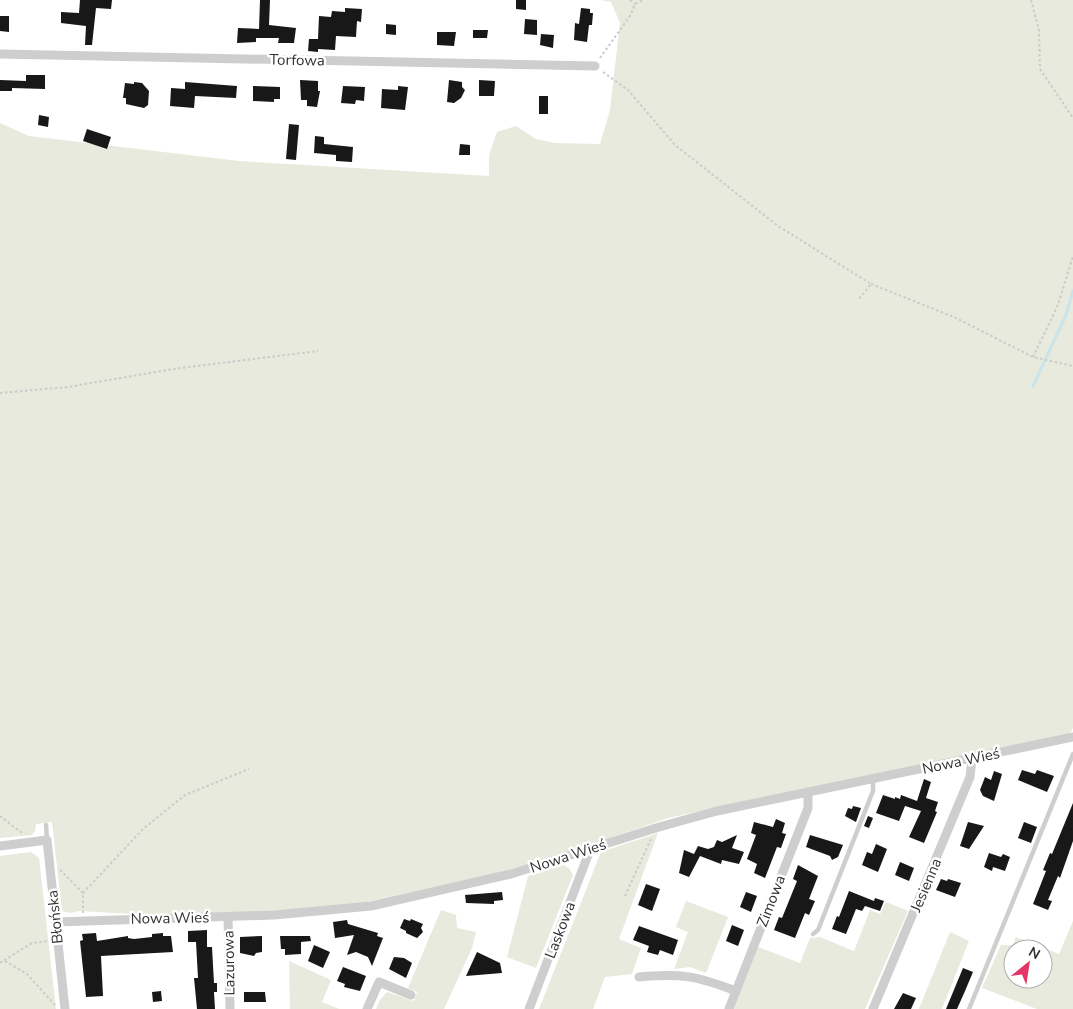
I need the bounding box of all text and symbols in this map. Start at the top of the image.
street label: Torfowa [269,50,325,70]
street label: Nowa Wieś [920,743,1002,779]
street label: Nowa Wieś [527,834,609,878]
street label: Jesienna [905,855,946,916]
street label: Zimowa [752,872,790,930]
street label: Błońska [42,889,68,945]
street label: Laskowa [540,899,580,961]
street label: Nowa Wieś [130,907,210,929]
street label: Lazurowa [218,930,240,996]
north arrow [1003,939,1053,989]
text: N [1025,942,1044,964]

